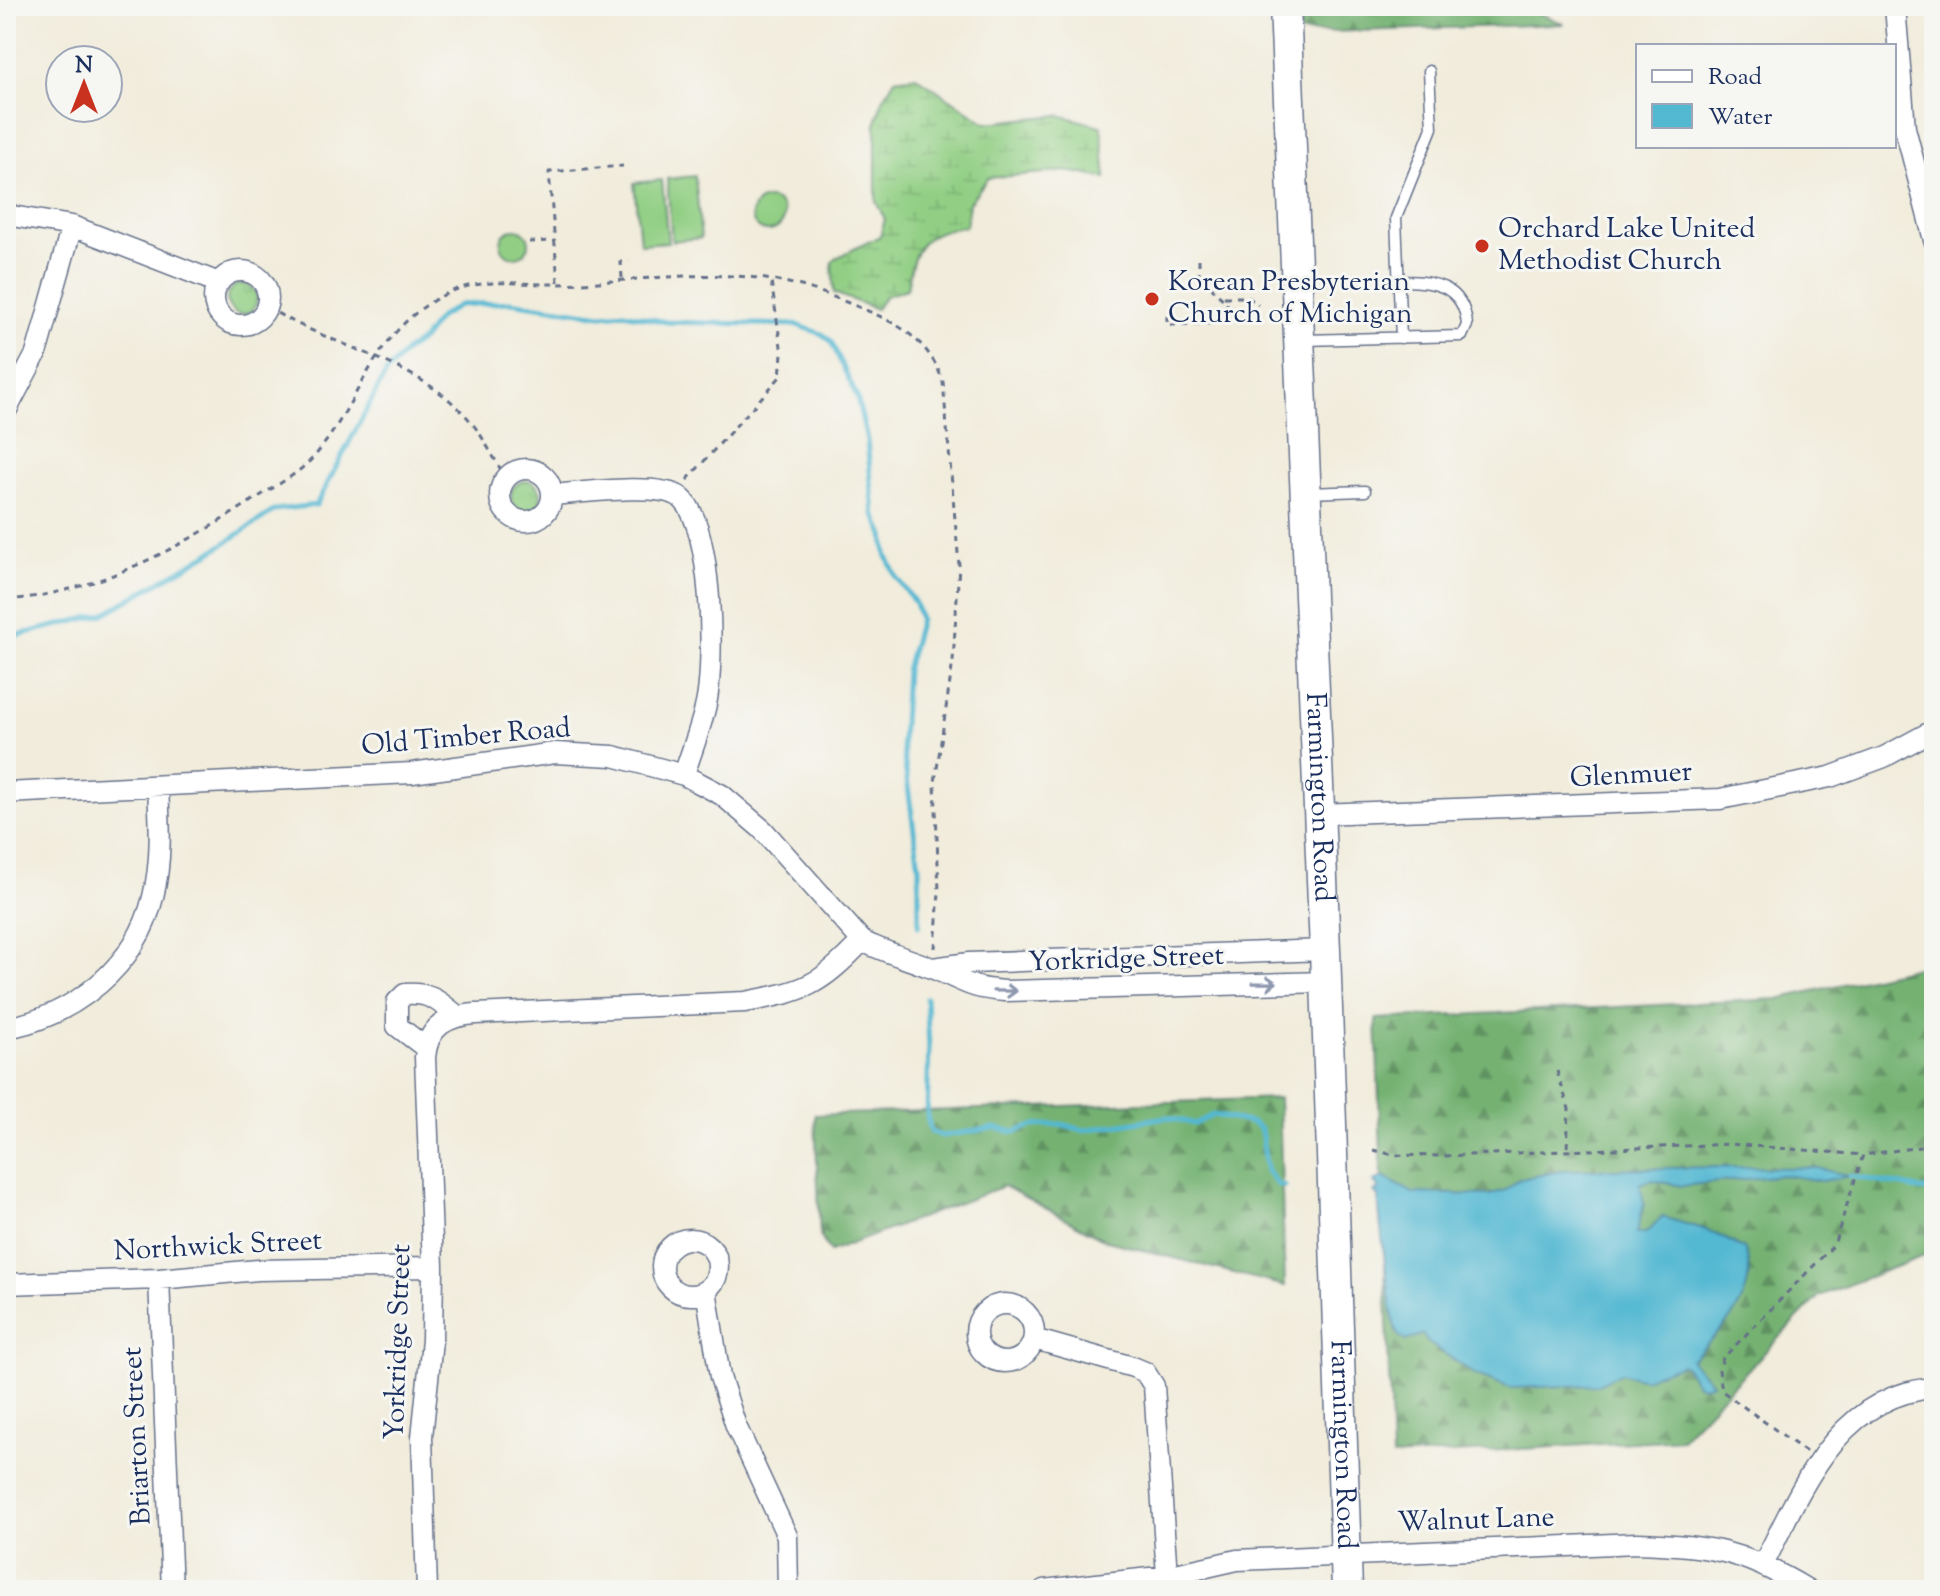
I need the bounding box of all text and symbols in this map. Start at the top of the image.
north arrow [44,44,124,124]
legend [1636,44,1896,148]
text: N [75,51,93,83]
text: Road [1708,61,1762,95]
text: Water [1708,101,1772,135]
place label: Orchard Lake United Methodist Church [1498,210,1755,282]
marker: Orchard Lake United Methodist Church [1473,237,1491,255]
place label: Korean Presbyterian Church of Michigan [1168,263,1413,335]
marker: Korean Presbyterian Church of Michigan [1143,290,1161,308]
street label: Farmington Road [1294,692,1343,903]
street label: Old Timber Road [360,709,573,767]
street label: Glenmuer [1569,753,1694,799]
street label: Yorkridge Street [1027,937,1225,983]
one-way arrow [1251,976,1278,991]
one-way arrow [991,983,1018,998]
street label: Northwick Street [113,1222,323,1272]
street label: Yorkridge Street [376,1243,422,1441]
street label: Farmington Road [1318,1339,1366,1550]
street label: Briarton Street [113,1345,163,1526]
street label: Walnut Lane [1397,1498,1555,1544]

